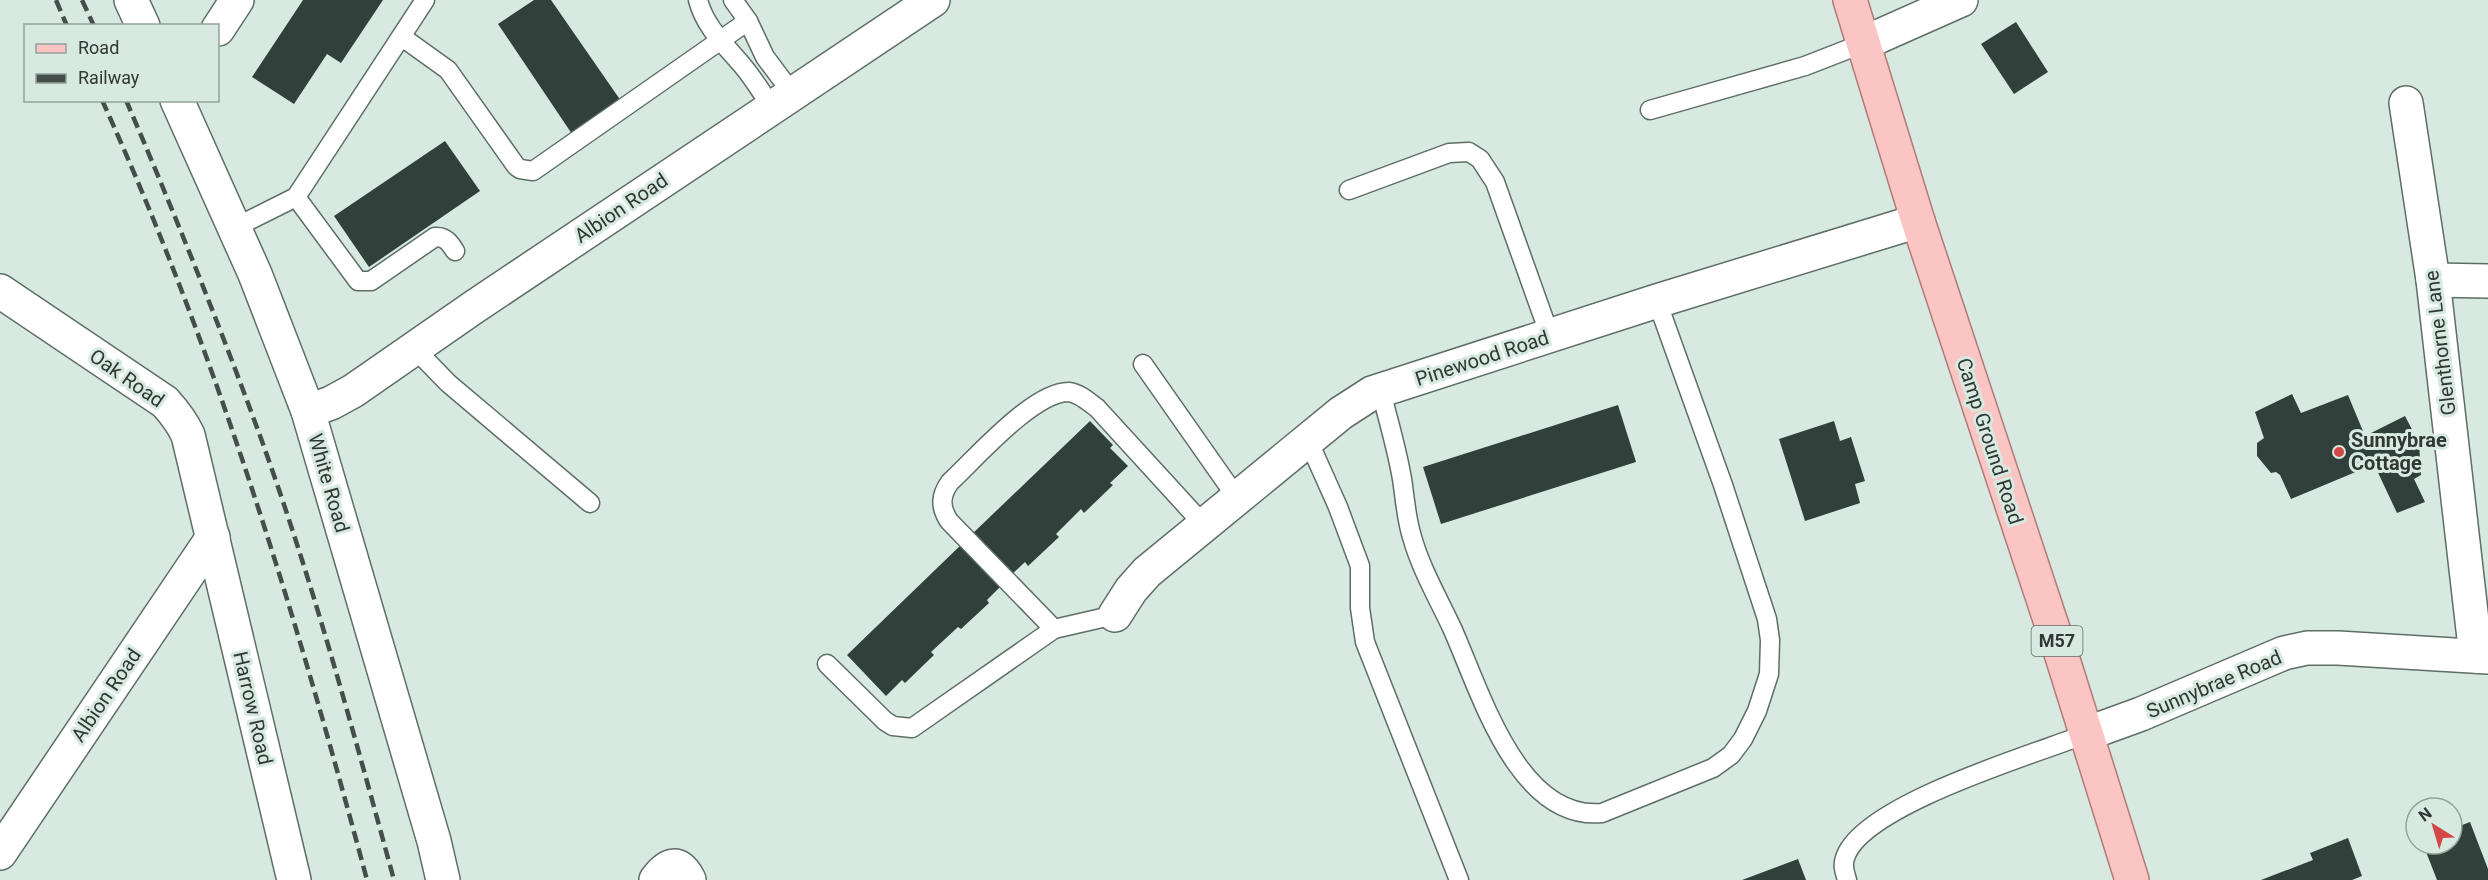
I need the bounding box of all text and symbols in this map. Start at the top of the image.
legend [24,24,219,102]
text: Road [78,37,119,58]
text: Railway [78,67,140,88]
street label: Albion Road [570,168,672,248]
street label: Glenthorne Lane [2419,269,2461,417]
street label: Pinewood Road [1412,325,1552,391]
street label: Oak Road [85,344,169,412]
street label: Camp Ground Road [1952,355,2028,527]
place label: Sunnybrae Cottage [2351,428,2447,475]
street label: White Road [303,431,355,535]
marker: Sunnybrae Cottage [2332,445,2346,459]
road number: M57 [2032,626,2082,656]
street label: Albion Road [66,644,146,746]
street label: Sunnybrae Road [2143,645,2285,723]
street label: Harrow Road [228,649,278,767]
north arrow [2404,796,2464,856]
text: N [2415,803,2436,825]

